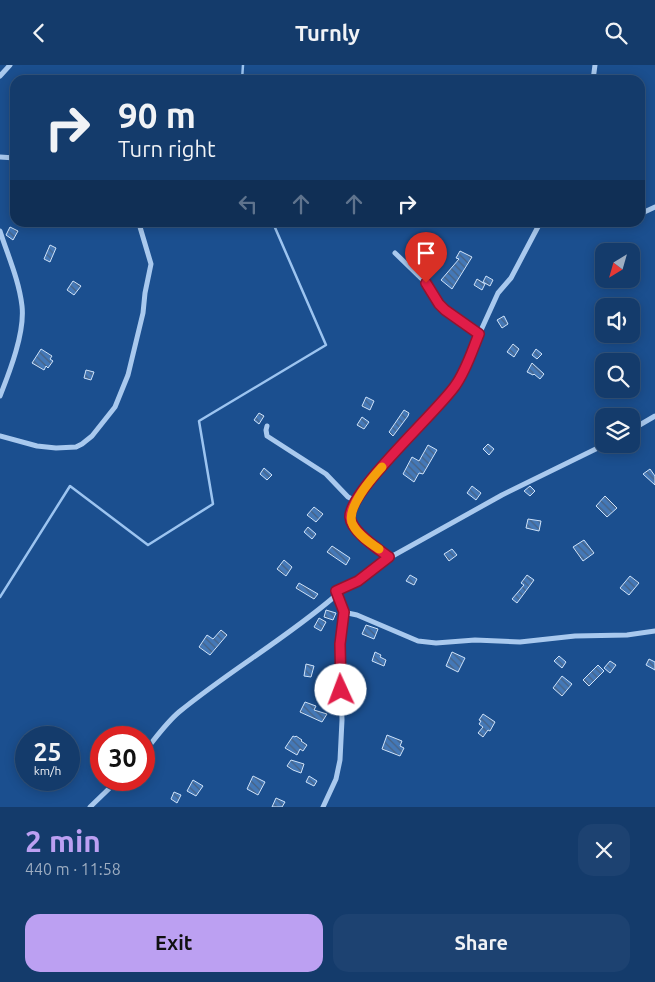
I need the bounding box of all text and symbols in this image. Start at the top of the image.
icon: back [25,19,53,47]
icon: search [602,19,630,47]
text: Turnly [295,20,360,45]
icon: right [35,95,100,160]
text: 90 m [118,95,196,135]
text: Turn right [118,136,216,161]
icon: left [234,190,262,218]
icon: ahead [287,190,315,218]
icon: ahead [340,190,368,218]
icon: right [393,190,421,218]
pin [405,232,447,283]
icon: arrive [412,239,440,267]
north arrow [595,243,640,287]
map controls [595,243,640,453]
button: sound [595,298,640,343]
button: search [595,353,640,398]
button: layers [595,408,640,453]
position arrow [314,663,366,715]
speed limit sign: 30 [90,726,155,791]
text: 25 [33,738,62,766]
text: km/h [34,764,61,777]
text: 2 min [25,824,101,858]
button: close [578,824,630,876]
text: 440 m · 11:58 [25,860,121,878]
button: Exit [25,914,323,972]
button: Share [333,914,630,972]

